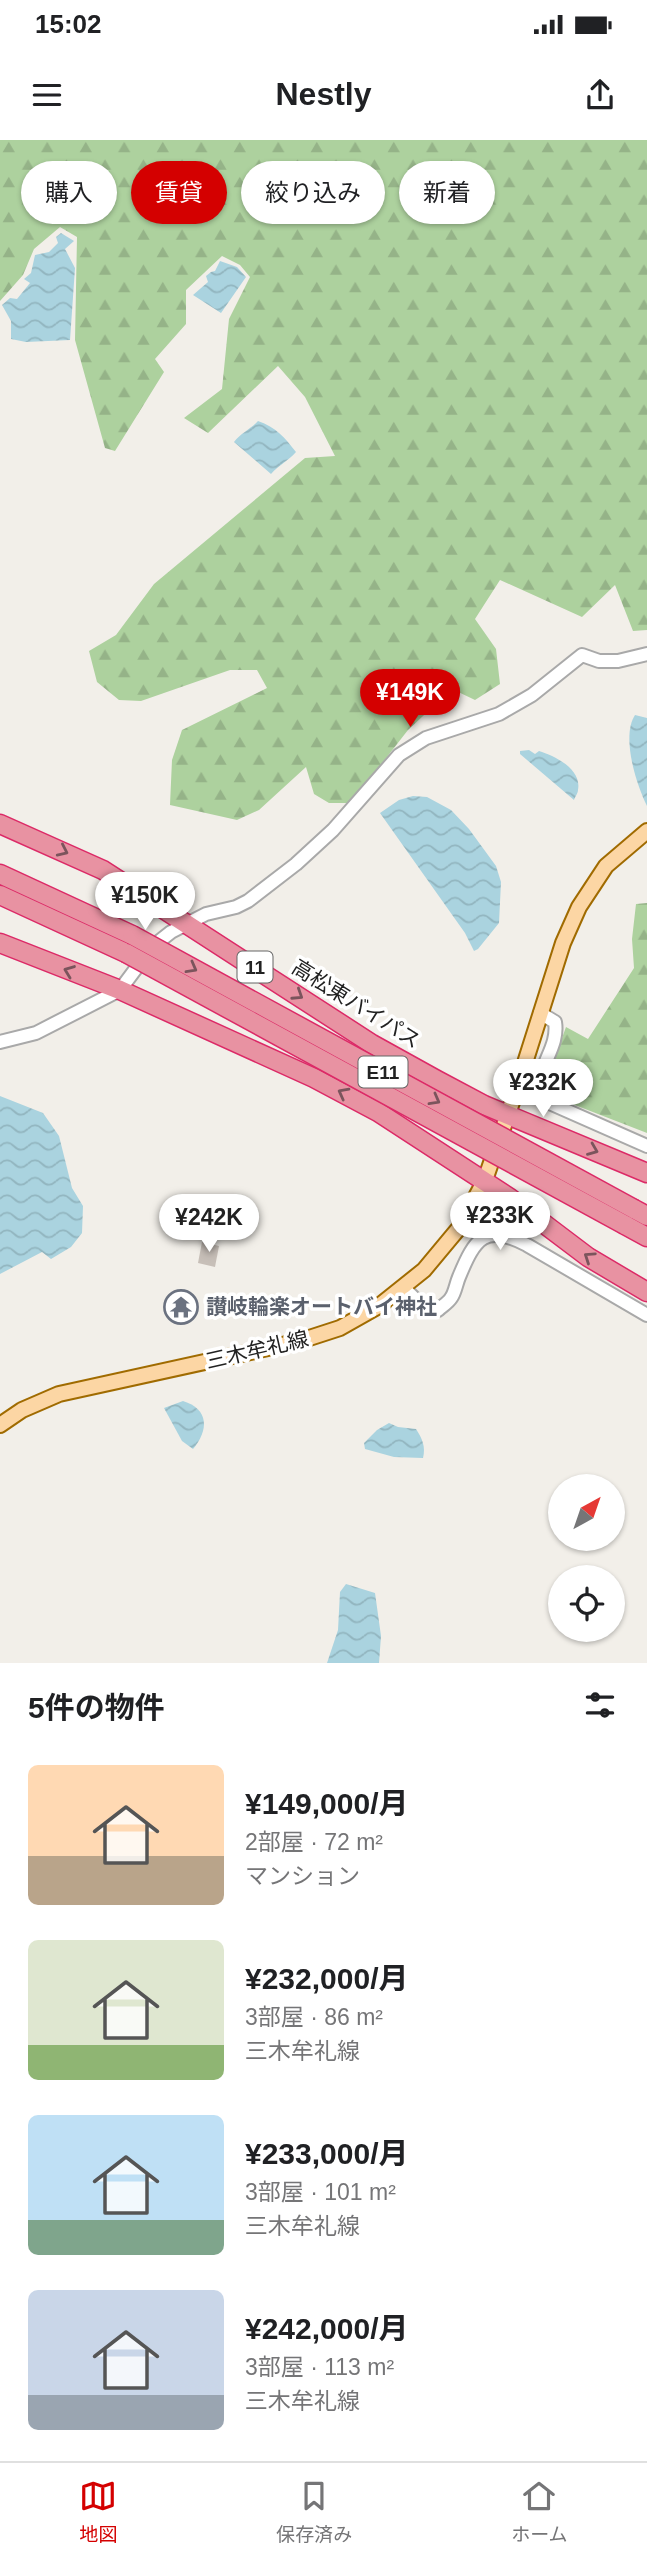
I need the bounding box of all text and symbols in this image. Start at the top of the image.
text: 15:02 [35,9,102,39]
icon: menu [28,76,66,114]
text: Nestly [275,76,372,112]
icon: share [581,76,619,114]
chip: 購入 [21,161,117,224]
chip: 賃貸 [131,161,227,224]
chip: 絞り込み [241,161,385,224]
chip: 新着 [399,161,495,224]
pin: ¥149K [361,670,459,729]
text: ¥149K [376,679,444,705]
one-way arrow [56,843,68,857]
pin: ¥150K [96,872,194,932]
text: ¥150K [111,882,179,908]
road number: 11 [238,952,272,982]
street label: 高松東バイパス [288,955,425,1052]
one-way arrow [185,960,197,973]
one-way arrow [63,965,75,979]
one-way arrow [290,987,303,1000]
road number: E11 [358,1056,408,1088]
pin: ¥232K [494,1060,592,1119]
text: ¥232K [509,1069,577,1095]
one-way arrow [338,1088,350,1102]
one-way arrow [427,1092,440,1105]
one-way arrow [587,1141,599,1155]
pin: ¥233K [451,1192,549,1252]
pin: ¥242K [160,1194,258,1254]
text: ¥233K [466,1202,534,1228]
text: ¥242K [175,1204,243,1230]
one-way arrow [583,1252,596,1265]
temple icon: 讃岐輪楽オートバイ神社 [162,1288,200,1326]
place label: 讃岐輪楽オートバイ神社 [206,1295,437,1318]
street label: 三木牟礼線 [203,1326,311,1373]
north arrow [548,1474,625,1550]
map controls [548,1474,625,1642]
button: locate [548,1565,625,1642]
icon: filters [581,1686,619,1724]
text: 5件の物件 [28,1691,165,1724]
text: ¥149,000/月 [245,1787,408,1820]
icon: home [84,1793,168,1877]
text: 2部屋 · 72 m² [245,1829,383,1855]
text: マンション [245,1863,360,1889]
text: ¥232,000/月 [245,1962,408,1995]
icon: home [84,1968,168,2052]
text: 3部屋 · 86 m² [245,2004,383,2030]
text: 三木牟礼線 [245,2038,360,2064]
text: ¥233,000/月 [245,2137,408,2170]
icon: home [84,2143,168,2227]
text: 3部屋 · 101 m² [245,2179,396,2205]
text: 三木牟礼線 [245,2213,360,2239]
text: ¥242,000/月 [245,2312,408,2345]
icon: home [84,2318,168,2402]
text: 3部屋 · 113 m² [245,2354,394,2380]
text: 三木牟礼線 [245,2388,360,2414]
tab: 地図 [79,2477,117,2546]
tab: 保存済み [276,2477,352,2546]
tab: ホーム [511,2477,568,2546]

